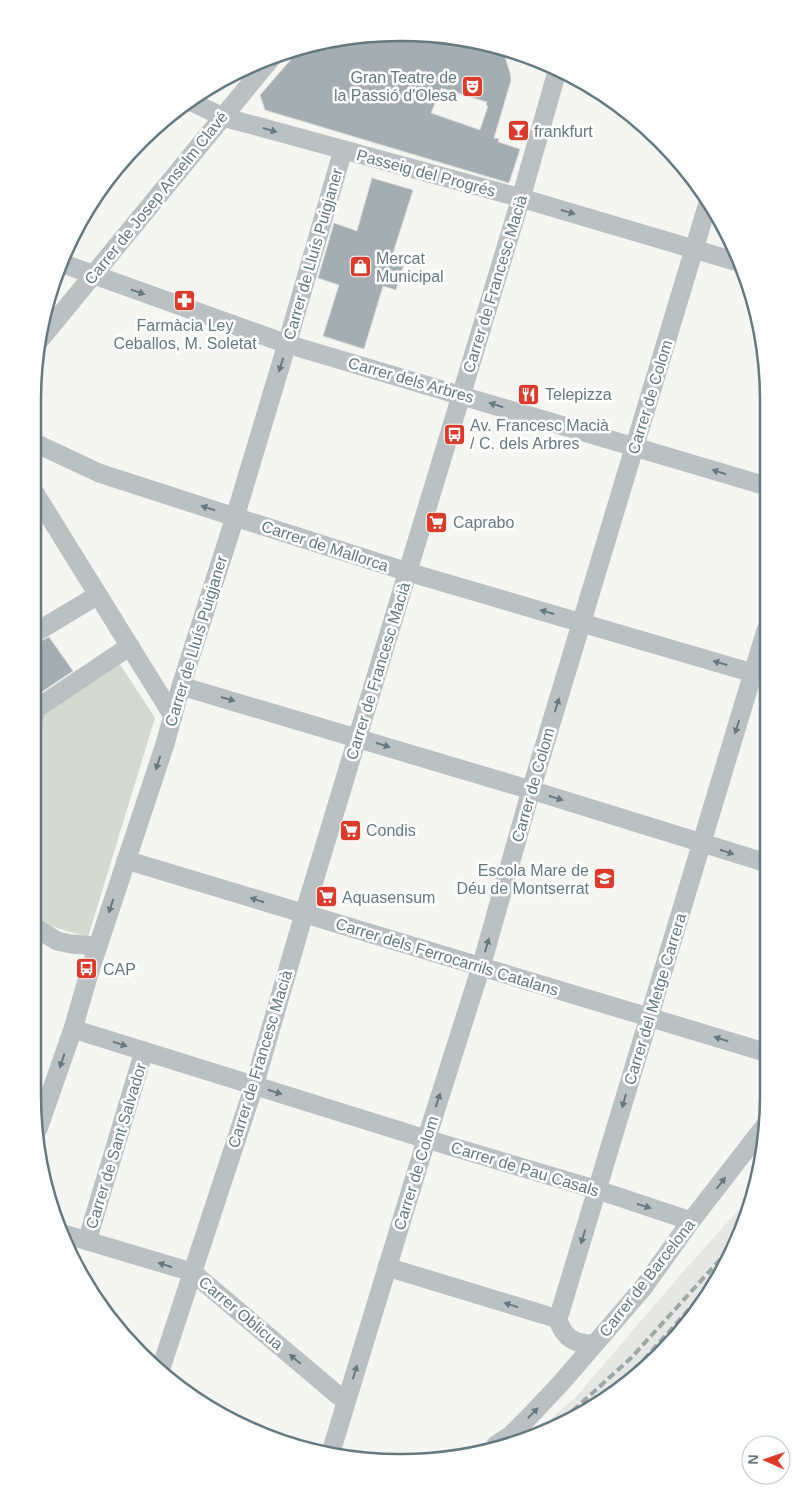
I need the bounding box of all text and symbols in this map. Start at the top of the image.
place label: Gran Teatre de la Passió d'Olesa [334,69,457,104]
theatre icon: Gran Teatre de la Passió d'Olesa [461,74,485,98]
street label: Carrer de Josep Anselm Clavé [81,108,231,288]
bar icon: frankfurt [506,119,530,143]
place label: frankfurt [534,123,593,140]
one-way arrow [262,126,277,134]
street label: Passeig del Progrés [355,146,497,200]
street label: Carrer de Lluís Puigjaner [280,166,346,342]
street label: Carrer de Francesc Macià [460,193,530,375]
one-way arrow [561,208,576,216]
place label: Mercat Municipal [376,250,444,285]
shop icon: Mercat Municipal [348,255,372,279]
one-way arrow [131,288,146,296]
pharmacy icon: Farmàcia Ley Ceballos, M. Soletat [173,289,197,313]
place label: Farmàcia Ley Ceballos, M. Soletat [113,317,257,352]
street label: Carrer de Colom [625,338,675,456]
street label: Carrer dels Arbres [346,354,476,406]
one-way arrow [277,358,285,373]
restaurant icon: Telepizza [517,382,541,406]
place label: Telepizza [545,386,612,403]
one-way arrow [489,401,504,409]
place label: Av. Francesc Macià / C. dels Arbres [470,417,609,452]
bus stop icon: Av. Francesc Macià / C. dels Arbres [442,422,466,446]
one-way arrow [711,468,726,476]
one-way arrow [200,504,215,511]
supermarket icon: Caprabo [425,510,449,534]
place label: Caprabo [453,514,514,531]
street label: Carrer de Mallorca [259,517,391,575]
street label: Carrer de Lluís Puigjaner [162,553,230,729]
street label: Carrer de Francesc Macià [343,580,413,762]
one-way arrow [539,608,554,616]
one-way arrow [712,658,727,666]
one-way arrow [220,696,235,704]
one-way arrow [553,697,561,712]
one-way arrow [732,720,740,735]
street label: Carrer de Colom [509,726,557,844]
one-way arrow [376,742,391,750]
one-way arrow [154,755,162,770]
one-way arrow [548,795,563,802]
supermarket icon: Condis [338,818,362,842]
place label: Condis [366,822,416,839]
one-way arrow [720,848,735,856]
place label: Escola Mare de Déu de Montserrat [456,862,590,897]
school or university icon: Escola Mare de Déu de Montserrat [593,867,617,891]
supermarket icon: Aquasensum [314,885,338,909]
place label: Aquasensum [342,889,435,906]
one-way arrow [250,895,265,903]
one-way arrow [107,899,114,914]
street label: Carrer del Metge Carrera [621,911,689,1087]
street label: Carrer dels Ferrocarrils Catalans [334,915,560,999]
one-way arrow [483,937,491,952]
bus stop icon: CAP [75,957,99,981]
place label: CAP [103,961,136,978]
street label: Carrer de Francesc Macià [225,968,295,1150]
one-way arrow [713,1035,728,1043]
one-way arrow [112,1040,127,1048]
one-way arrow [58,1054,65,1069]
street label: Carrer de Sant Salvador [83,1060,150,1231]
one-way arrow [267,1089,282,1097]
one-way arrow [435,1092,443,1107]
one-way arrow [620,1093,628,1108]
street label: Carrer de Colom [391,1114,441,1232]
street label: Carrer de Pau Casals [449,1138,601,1200]
one-way arrow [715,1177,726,1190]
one-way arrow [637,1202,652,1210]
street label: Carrer de Barcelona [596,1216,698,1340]
one-way arrow [579,1230,587,1245]
one-way arrow [158,1260,173,1268]
street label: Carrer Oblicua [196,1273,286,1353]
one-way arrow [503,1301,518,1309]
one-way arrow [290,1353,302,1365]
one-way arrow [352,1365,359,1380]
one-way arrow [527,1407,539,1419]
north arrow [741,1435,791,1485]
text: N [745,1454,761,1465]

